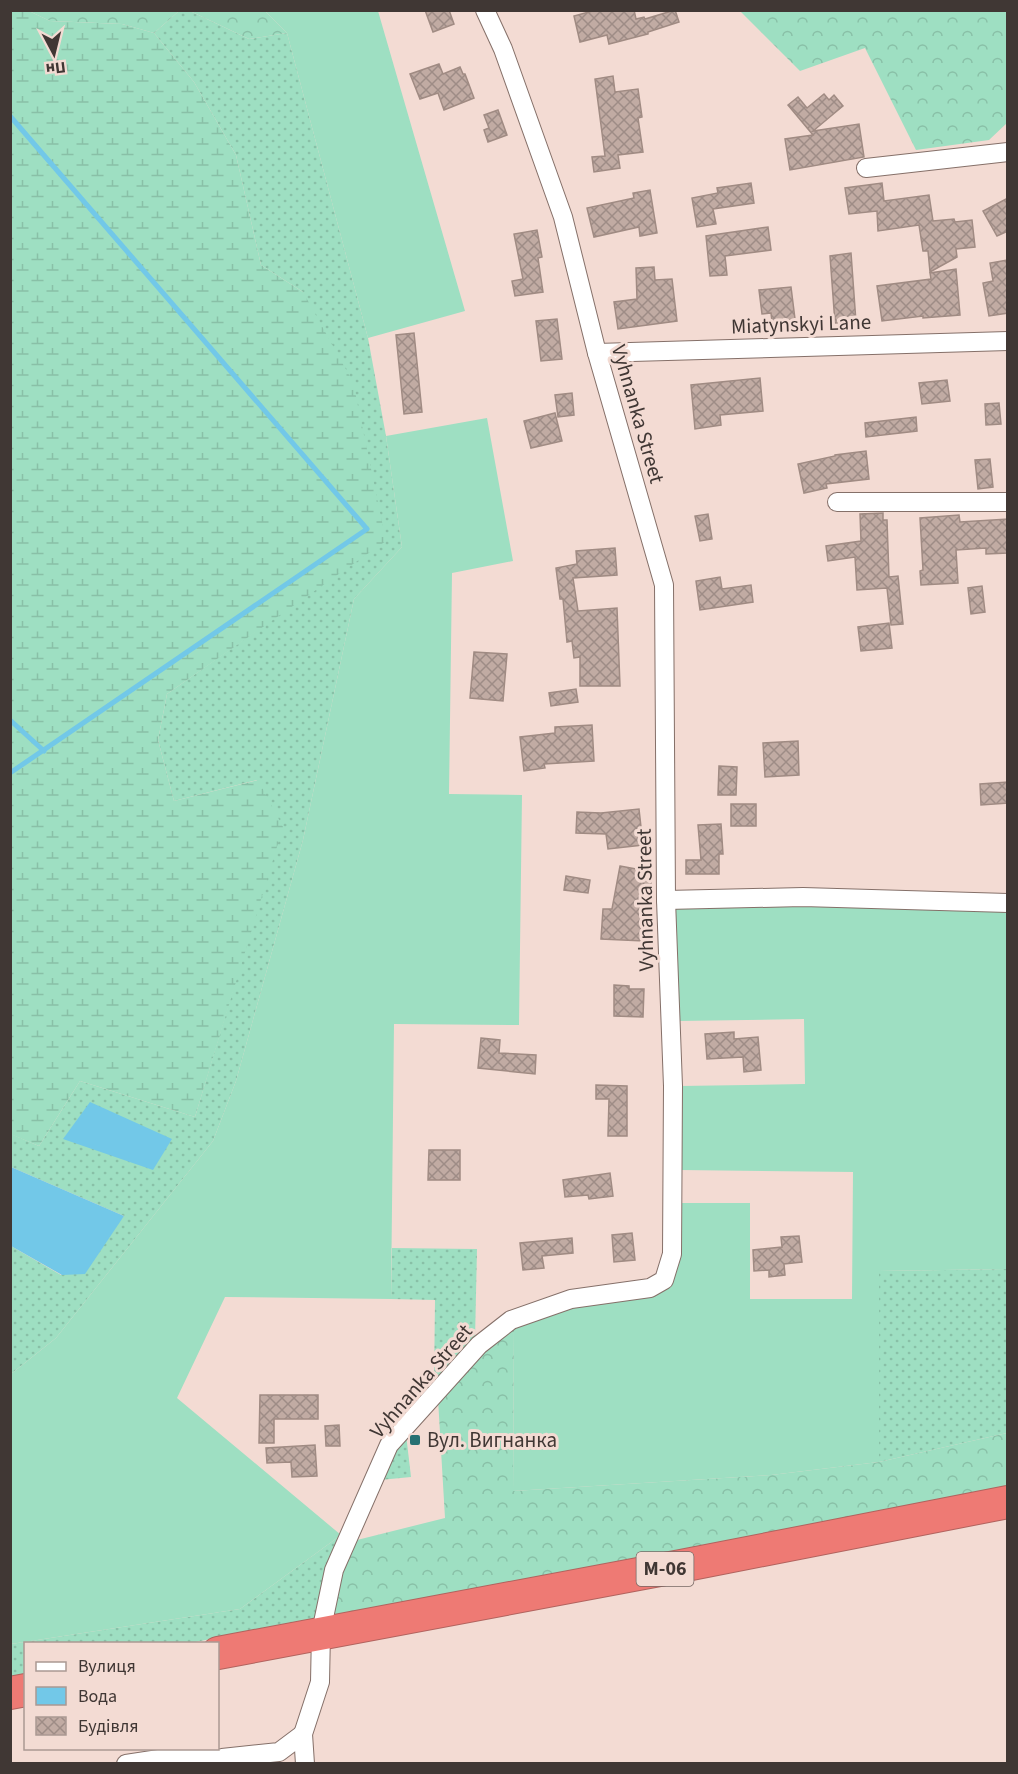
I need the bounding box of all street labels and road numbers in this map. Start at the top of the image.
street label: Miatynskyi Lane [730,307,872,341]
street label: Vyhnanka Street [604,341,672,487]
street label: Vyhnanka Street [629,828,661,972]
street label: Vyhnanka Street [363,1317,479,1445]
road number: М-06 [636,1552,694,1586]

